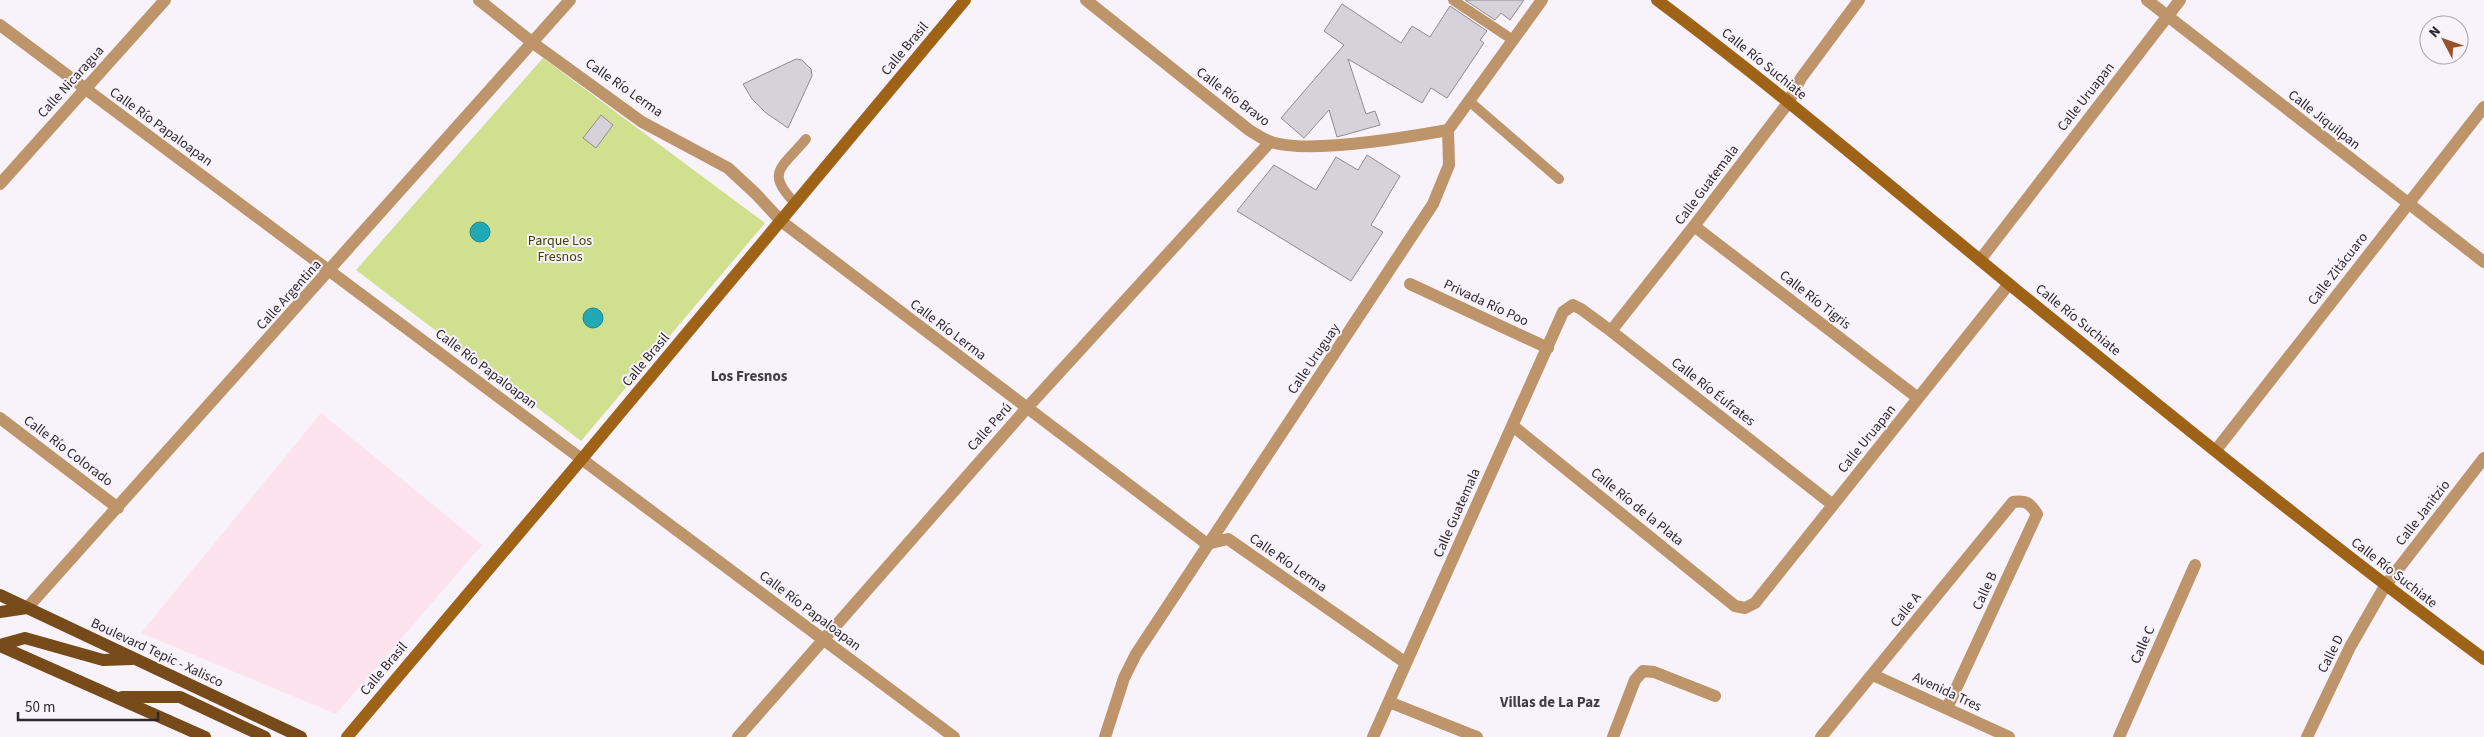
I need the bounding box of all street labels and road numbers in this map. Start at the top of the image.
street label: Calle Brasil [877,17,934,80]
street label: Calle Río Suchiate [1717,23,1811,105]
street label: Calle Nicaragua [33,41,109,123]
street label: Calle Río Lerma [581,54,667,122]
street label: Calle Uruapan [2053,58,2119,136]
street label: Calle Río Bravo [1192,63,1274,131]
street label: Calle Río Papaloapan [105,83,217,171]
street label: Calle Jiquilpan [2284,85,2364,155]
street label: Calle Guatemala [1670,141,1744,229]
street label: Calle Zitácuaro [2303,228,2373,310]
street label: Calle Argentina [252,255,326,335]
street label: Calle Río Tigris [1775,266,1855,334]
street label: Privada Río Poo [1440,275,1532,331]
street label: Calle Río Suchiate [2031,279,2125,361]
street label: Calle Río Lerma [906,295,990,365]
street label: Calle Uruguay [1283,319,1345,398]
street label: Calle Río Papaloapan [431,324,541,414]
street label: Calle Brasil [618,328,675,391]
street label: Calle Río Éufrates [1667,353,1759,431]
street label: Calle Perú [963,398,1017,456]
street label: Calle Uruapan [1833,401,1901,477]
street label: Calle Río Colorado [19,411,117,491]
street label: Calle Río de la Plata [1586,463,1688,551]
street label: Calle Guatemala [1428,465,1486,561]
street label: Calle Janitzio [2391,476,2455,550]
street label: Calle Río Lerma [1245,529,1331,597]
street label: Calle Río Suchiate [2347,533,2441,613]
street label: Calle Río Papaloapan [755,566,865,656]
street label: Calle B [1967,569,2003,613]
street label: Calle A [1886,588,1926,632]
street label: Boulevard Tepic - Xalisco [87,613,227,693]
street label: Calle C [2126,623,2160,667]
street label: Calle D [2313,631,2349,677]
street label: Calle Brasil [356,637,413,700]
street label: Avenida Tres [1909,667,1985,717]

